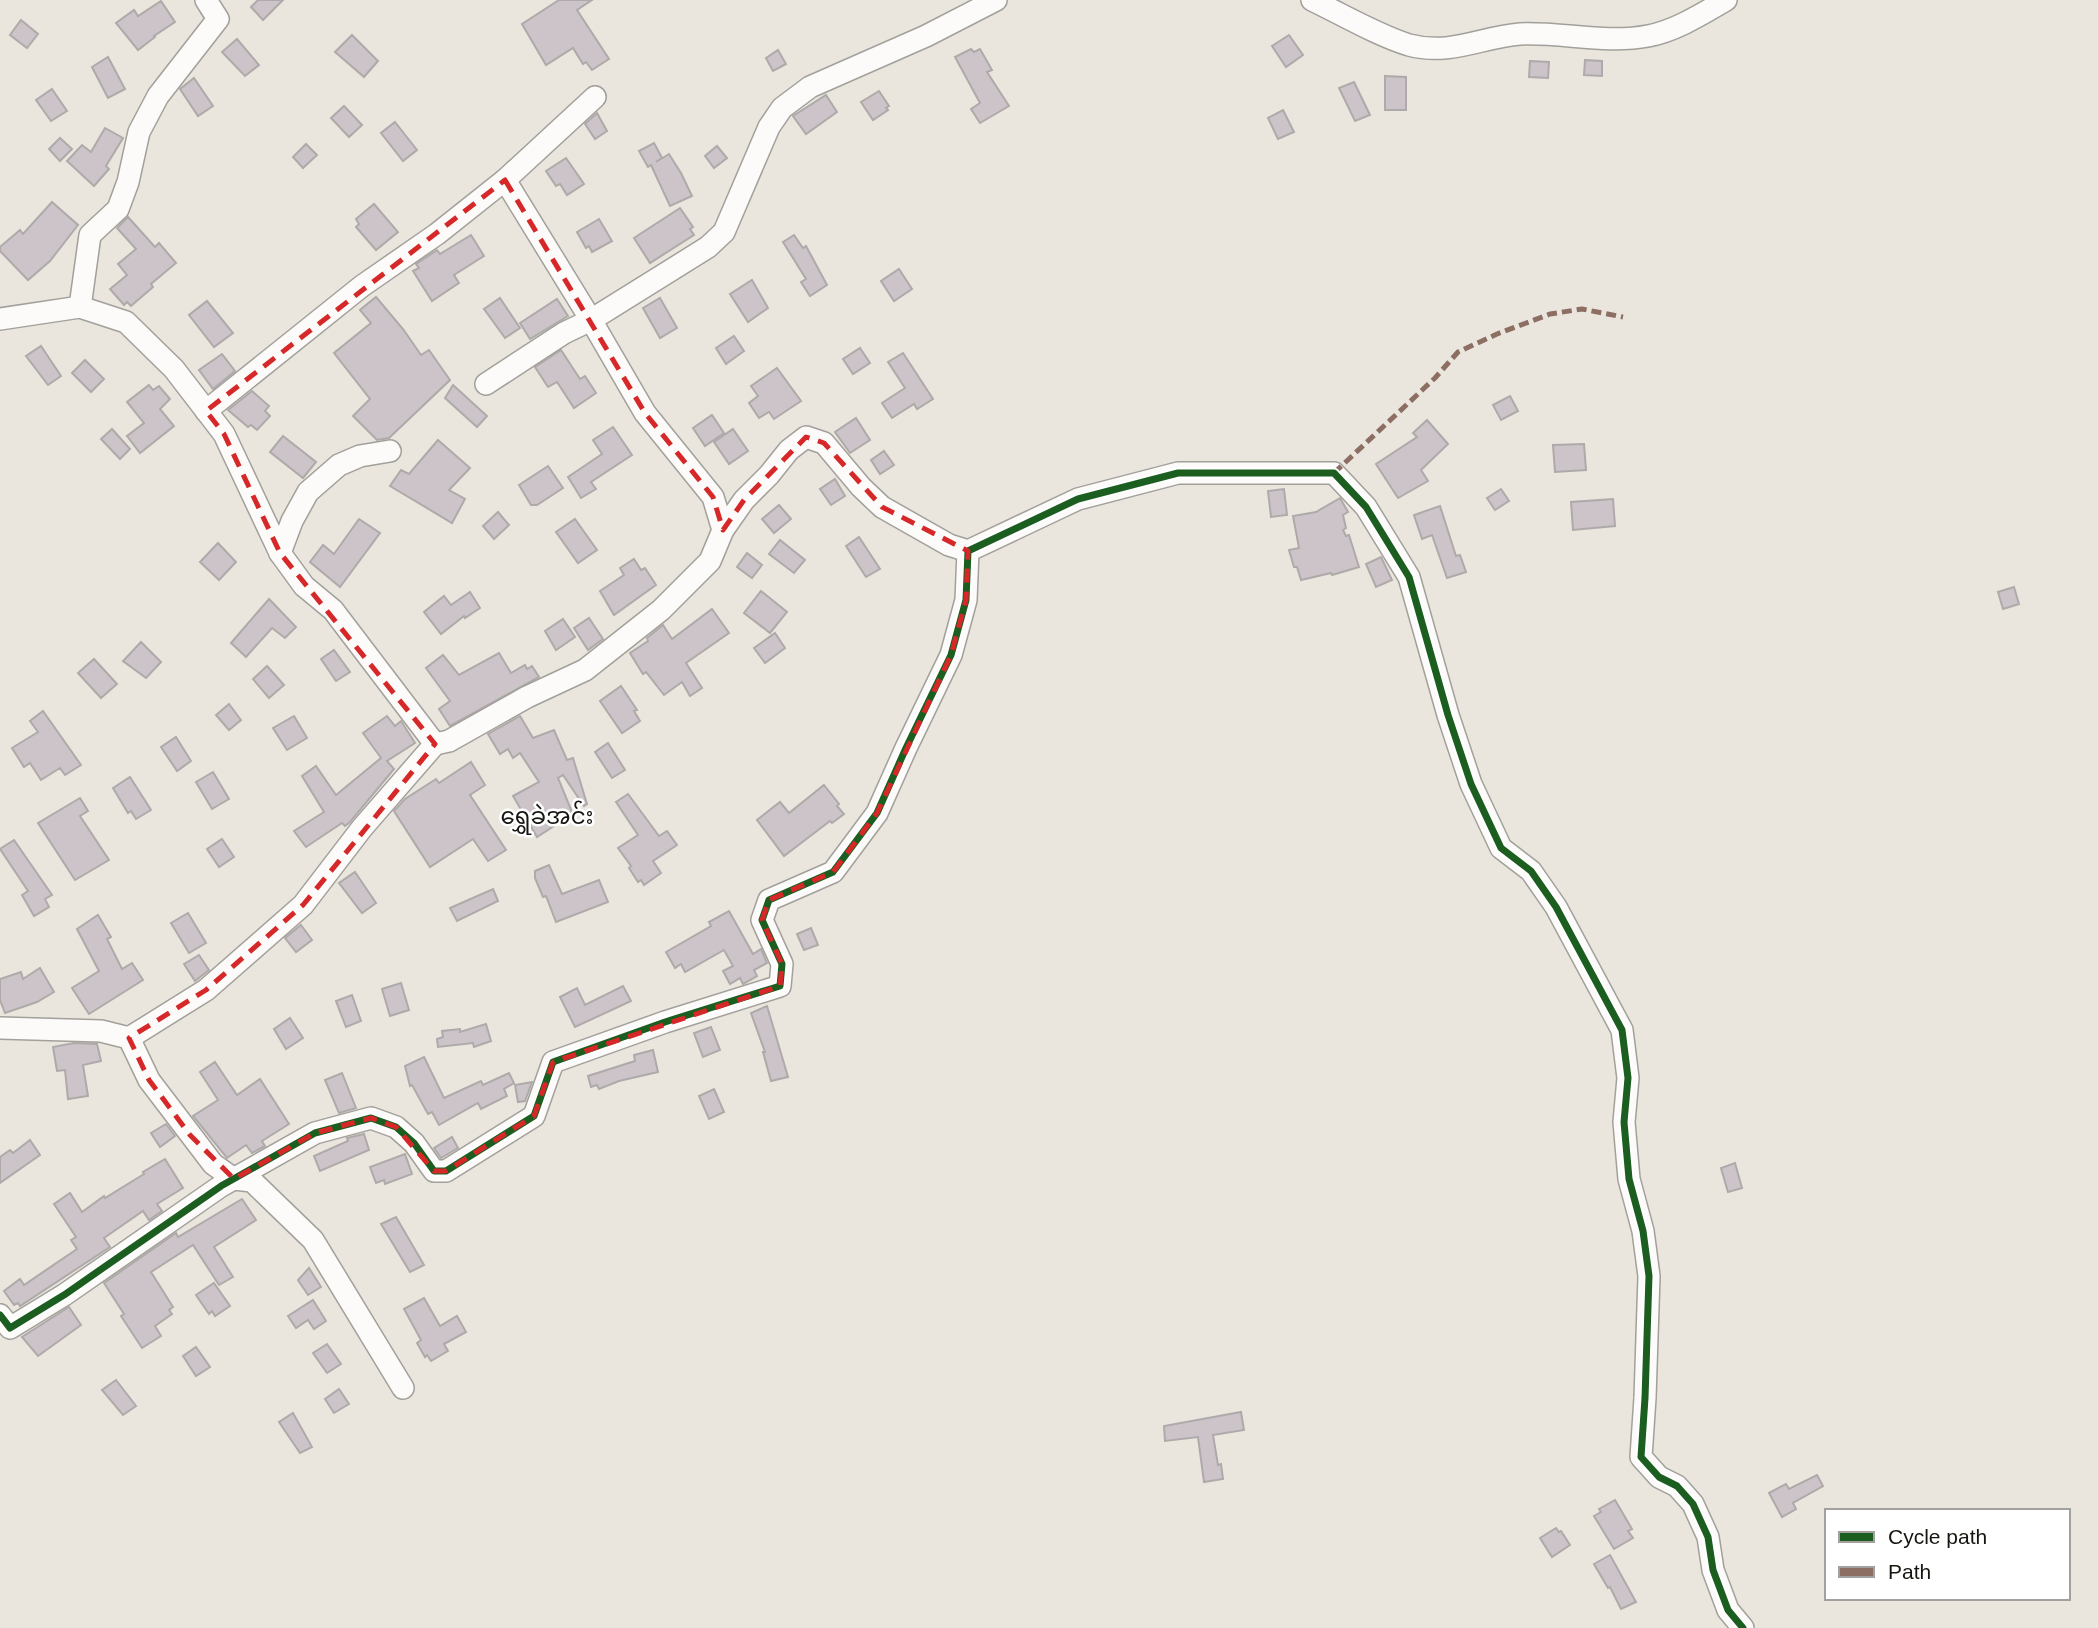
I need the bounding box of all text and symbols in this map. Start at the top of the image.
district label: ရွှေခဲအင်း [500,800,594,835]
legend [1825,1509,2070,1600]
text: Cycle path [1888,1525,1987,1548]
text: Path [1888,1560,1931,1583]

